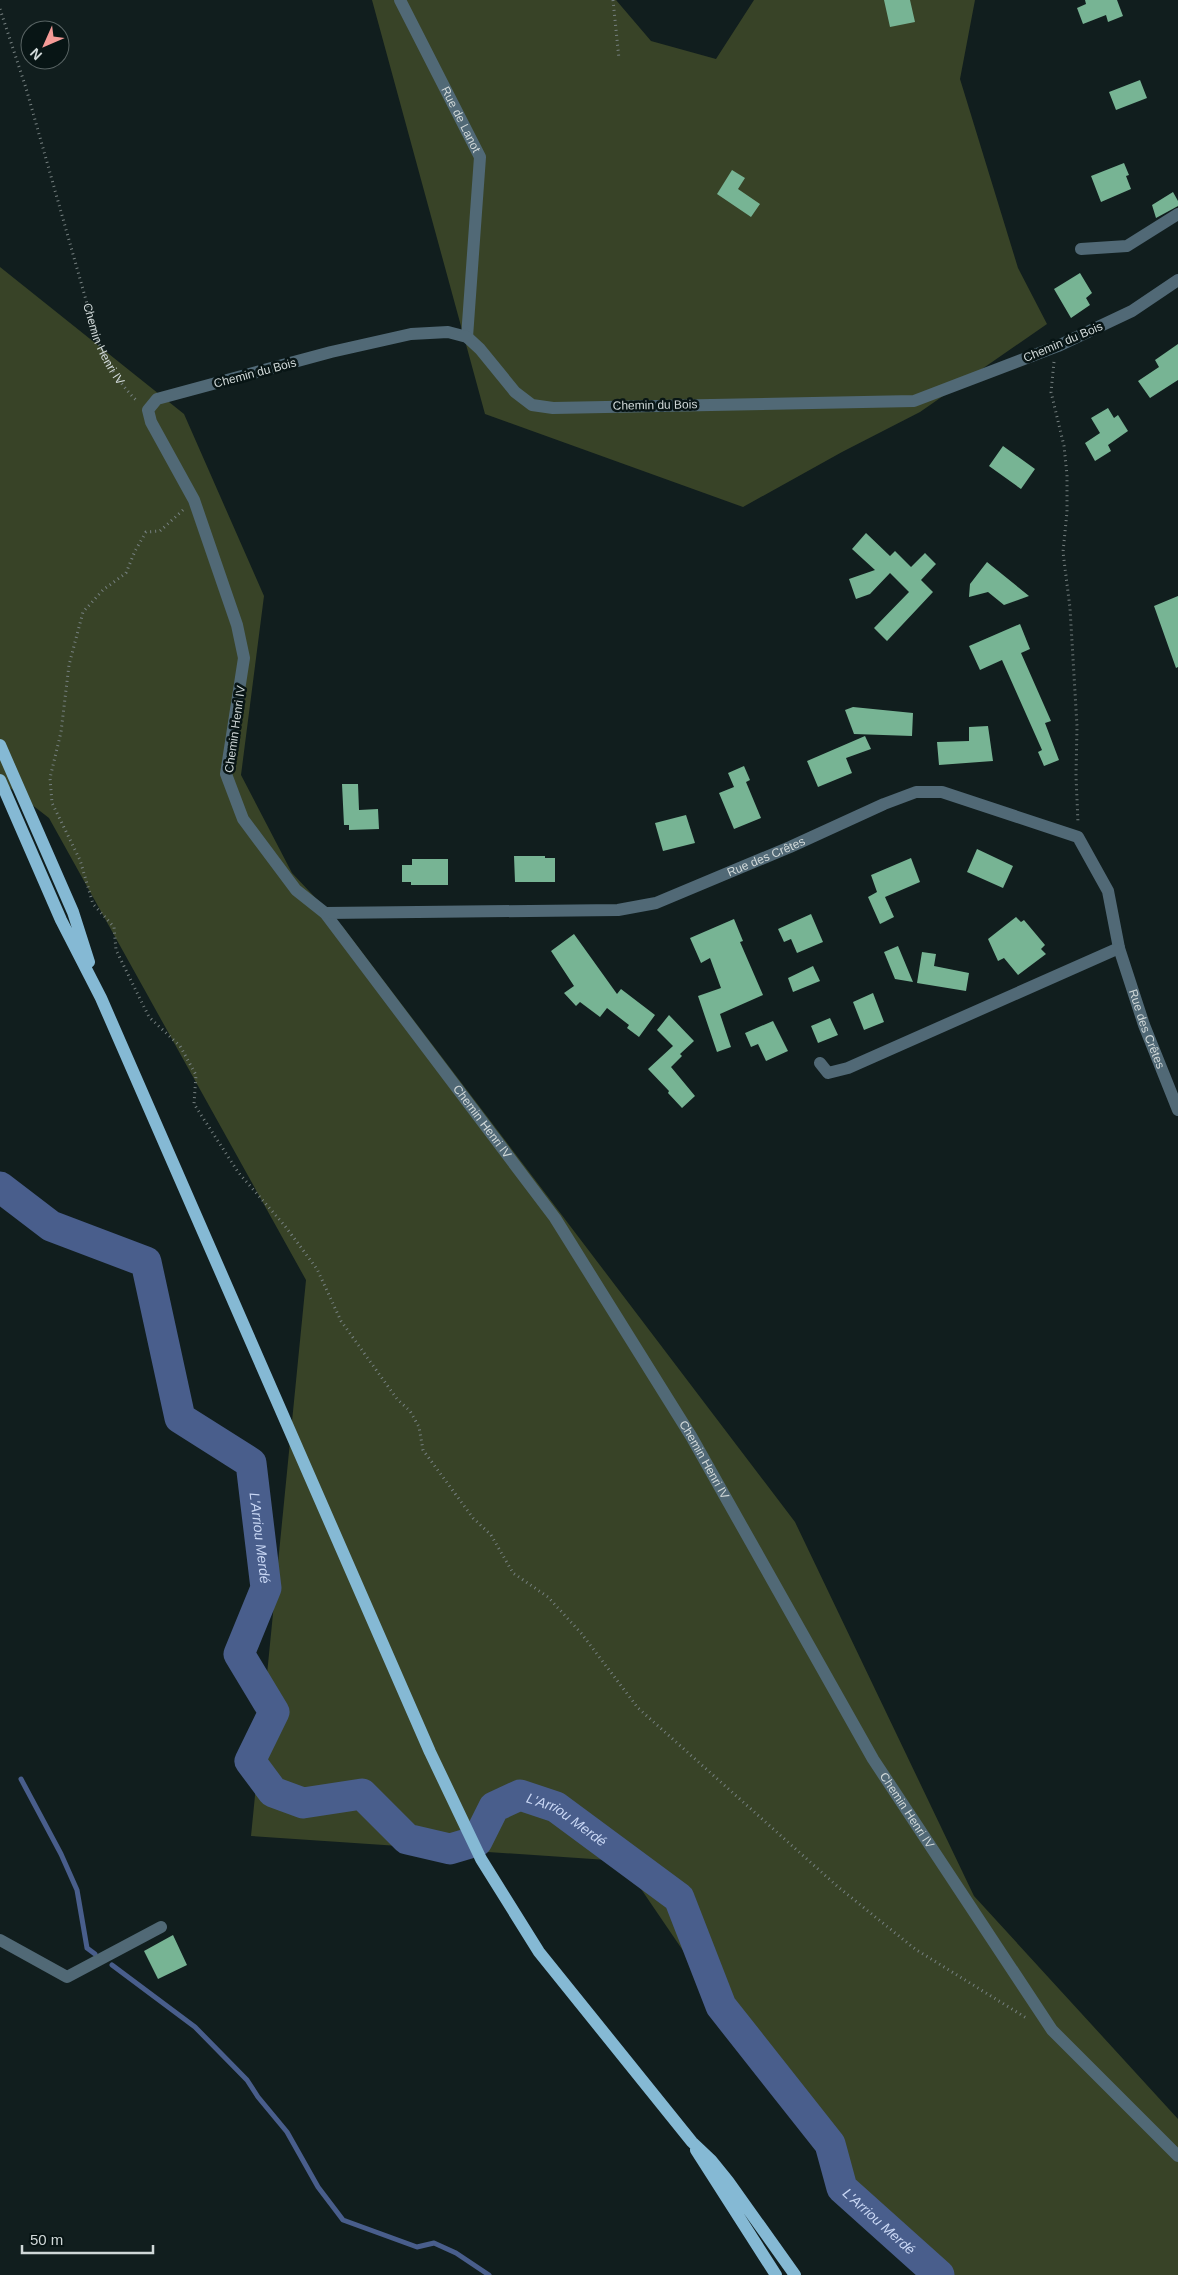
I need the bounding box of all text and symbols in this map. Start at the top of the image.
north arrow [20,20,70,70]
text: N [27,45,45,63]
street label: Rue de Lanot [438,84,484,155]
street label: Chemin Henri IV [80,301,127,388]
street label: Chemin du Bois [1021,319,1105,365]
street label: Chemin du Bois [212,355,298,391]
street label: Chemin du Bois [613,397,697,413]
street label: Chemin Henri IV [222,684,248,774]
street label: Rue des Crêtes [725,834,807,880]
street label: Rue des Crêtes [1126,987,1168,1071]
street label: Chemin Henri IV [450,1082,514,1161]
street label: Chemin Henri IV [676,1418,732,1501]
water label: L'Arriou Merdé [247,1492,273,1585]
street label: Chemin Henri IV [877,1770,937,1851]
water label: L'Arriou Merdé [524,1790,610,1850]
water label: L'Arriou Merdé [840,2185,919,2258]
scale bar [22,2222,154,2254]
text: 50 m [30,2231,63,2248]

